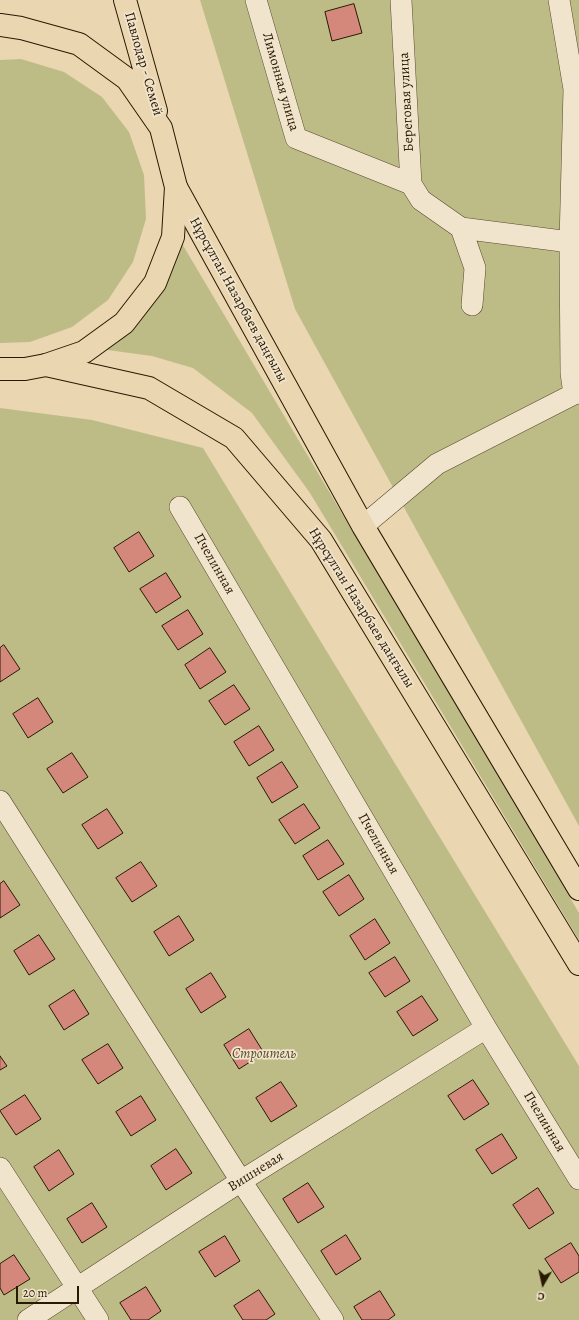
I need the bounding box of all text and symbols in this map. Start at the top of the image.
street label: Павлодар - Семей [120,10,166,118]
street label: Лимонная улица [258,31,302,133]
street label: Береговая улица [396,52,418,152]
street label: Нұрсұлтан Назарбаев даңғылы [186,215,290,385]
street label: Нұрсұлтан Назарбаев даңғылы [305,525,417,691]
street label: Пчелинная [190,530,238,598]
street label: Пчелинная [354,810,402,878]
park label: Строитель [232,1047,296,1063]
street label: Пчелинная [519,1089,569,1155]
street label: Вишневая [225,1148,287,1196]
north arrow [523,1264,563,1304]
scale bar [18,1278,81,1304]
text: 20 m [23,1285,47,1301]
text: С [537,1288,546,1304]

